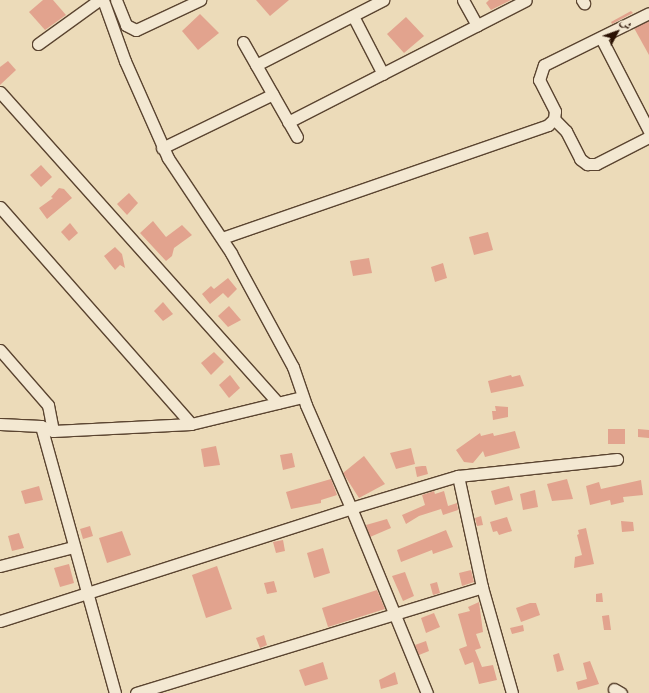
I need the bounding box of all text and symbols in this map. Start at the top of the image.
north arrow [597,12,637,52]
text: ش [617,15,635,33]

